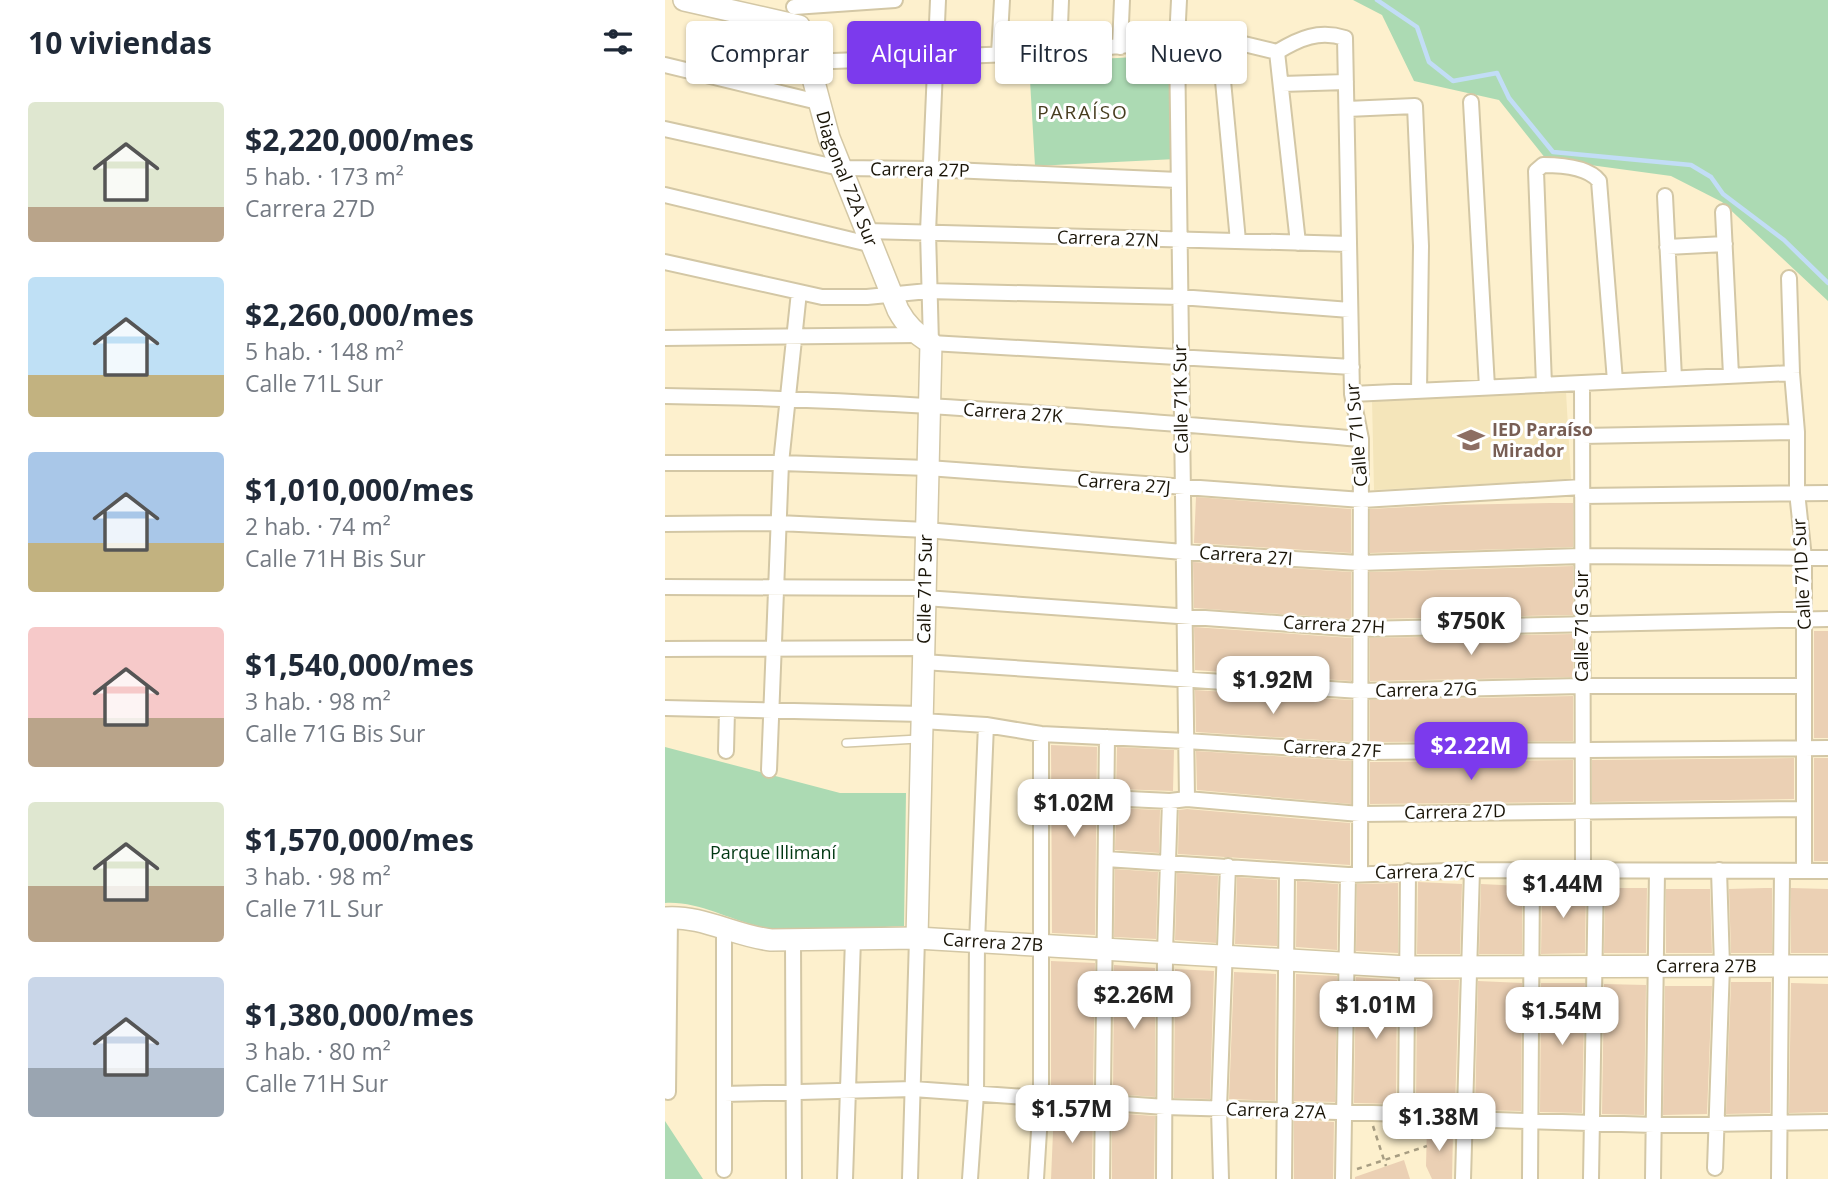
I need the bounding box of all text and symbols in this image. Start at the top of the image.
chip: Comprar [686,21,833,84]
chip: Alquilar [847,21,981,84]
chip: Filtros [995,21,1112,84]
chip: Nuevo [1126,21,1247,84]
text: 10 viviendas [28,22,212,63]
icon: filters [599,23,637,61]
district label: PARAÍSO [1037,99,1129,125]
street label: Diagonal 72A Sur [811,108,884,250]
text: $2,220,000/mes [245,119,474,160]
icon: home [84,130,168,214]
street label: Carrera 27P [870,156,970,182]
text: 5 hab. · 173 m² [245,160,404,192]
text: Carrera 27D [245,192,375,224]
street label: Carrera 27N [1056,224,1160,252]
text: $2,260,000/mes [245,294,474,335]
icon: home [84,305,168,389]
text: 5 hab. · 148 m² [245,335,404,367]
street label: Calle 71K Sur [1167,343,1193,454]
text: Calle 71L Sur [245,367,383,399]
street label: Calle 71I Sur [1339,382,1372,488]
street label: Carrera 27K [962,397,1065,428]
place label: IED Paraíso Mirador [1492,417,1593,462]
school or university icon: IED Paraíso Mirador [1456,425,1486,455]
street label: Carrera 27J [1076,467,1172,499]
text: $1,010,000/mes [245,469,474,510]
icon: home [84,480,168,564]
text: 2 hab. · 74 m² [245,510,391,542]
street label: Calle 71D Sur [1786,517,1816,631]
street label: Calle 71P Sur [911,533,937,644]
street label: Carrera 27I [1198,540,1294,570]
text: Calle 71H Bis Sur [245,542,426,574]
street label: Calle 71G Sur [1569,569,1593,682]
pin: $750K [1422,598,1520,657]
text: $750K [1437,604,1505,636]
street label: Carrera 27H [1282,609,1386,639]
text: $1,540,000/mes [245,644,474,685]
icon: home [84,655,168,739]
pin: $1.92M [1216,656,1330,716]
text: $1.92M [1233,663,1313,695]
street label: Carrera 27G [1375,676,1477,702]
text: 3 hab. · 98 m² [245,685,391,717]
text: Calle 71G Bis Sur [245,717,426,749]
pin: $2.22M [1414,722,1528,782]
text: $2.22M [1431,729,1511,761]
street label: Carrera 27F [1282,733,1382,763]
pin: $1.02M [1017,780,1131,839]
text: $1.02M [1034,786,1114,818]
street label: Carrera 27D [1404,798,1506,824]
text: $1,570,000/mes [245,819,474,860]
icon: home [84,830,168,914]
park label: Parque Illimaní [710,840,836,864]
street label: Carrera 27C [1375,858,1475,884]
text: 3 hab. · 98 m² [245,860,391,892]
pin: $1.44M [1506,860,1620,920]
text: $1.44M [1523,867,1603,899]
text: Calle 71L Sur [245,892,383,924]
street label: Carrera 27B [942,927,1044,956]
street label: Carrera 27B [1656,953,1757,977]
pin: $2.26M [1077,972,1191,1031]
text: $2.26M [1094,978,1174,1010]
pin: $1.01M [1319,982,1433,1041]
text: $1.01M [1336,988,1416,1020]
pin: $1.54M [1505,988,1619,1047]
text: $1,380,000/mes [245,994,474,1035]
text: $1.54M [1522,994,1602,1026]
icon: home [84,1005,168,1089]
text: 3 hab. · 80 m² [245,1035,391,1067]
text: Calle 71H Sur [245,1067,388,1099]
pin: $1.57M [1015,1086,1129,1145]
text: $1.57M [1032,1092,1112,1124]
pin: $1.38M [1382,1094,1496,1153]
street label: Carrera 27A [1226,1096,1327,1124]
text: $1.38M [1399,1100,1479,1132]

